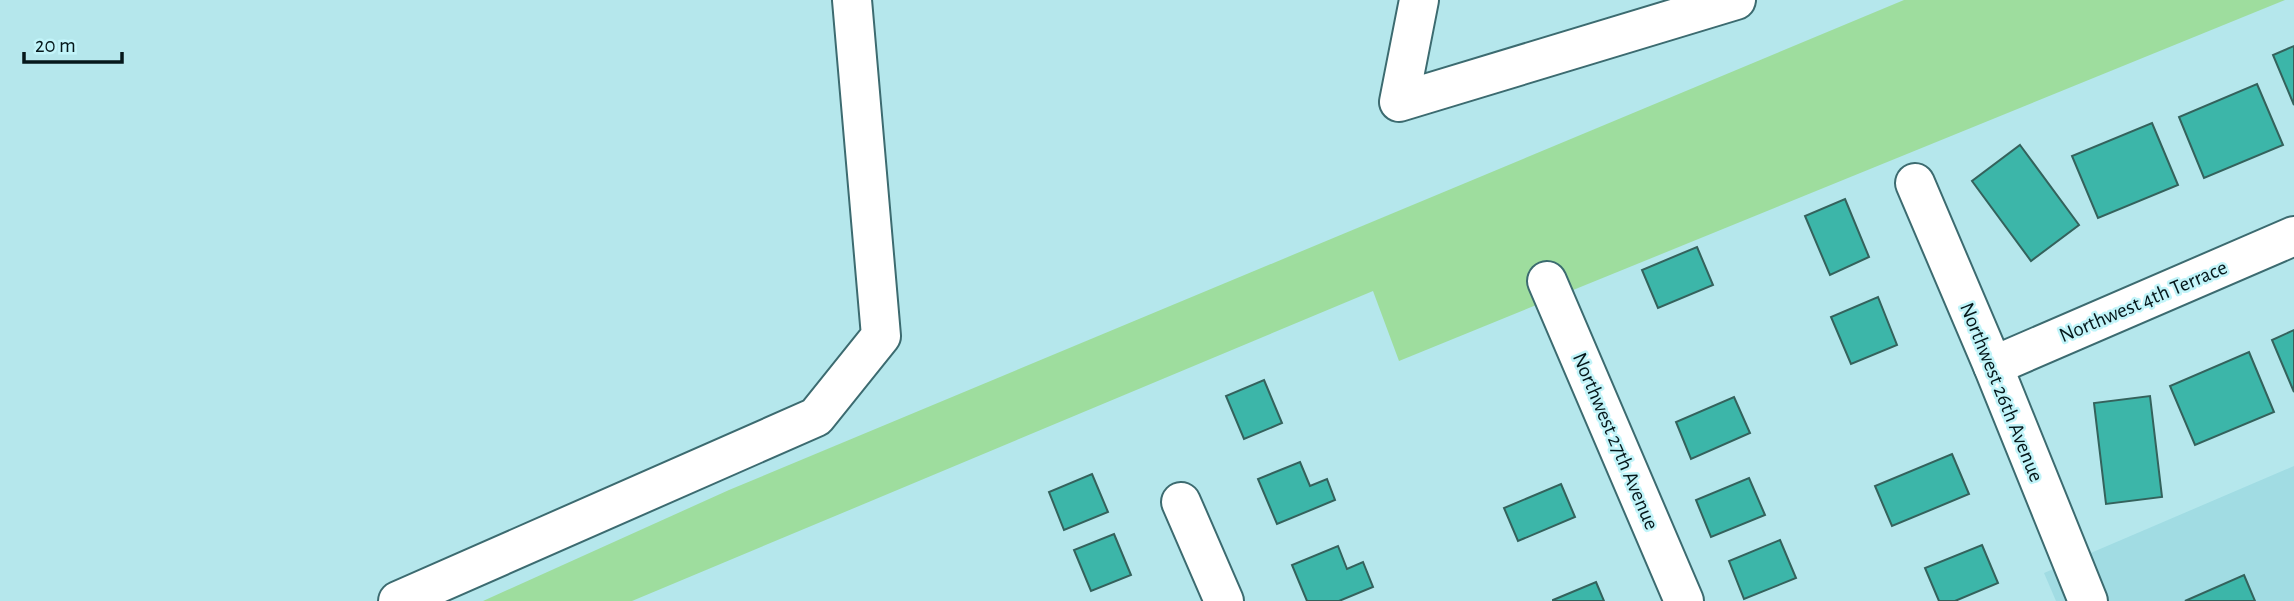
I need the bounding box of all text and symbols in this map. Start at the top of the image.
scale bar [24,21,122,65]
text: 20 m [35,35,76,56]
street label: Northwest 4th Terrace [2056,257,2230,346]
street label: Northwest 26th Avenue [1956,300,2047,485]
street label: Northwest 27th Avenue [1569,350,1662,533]

